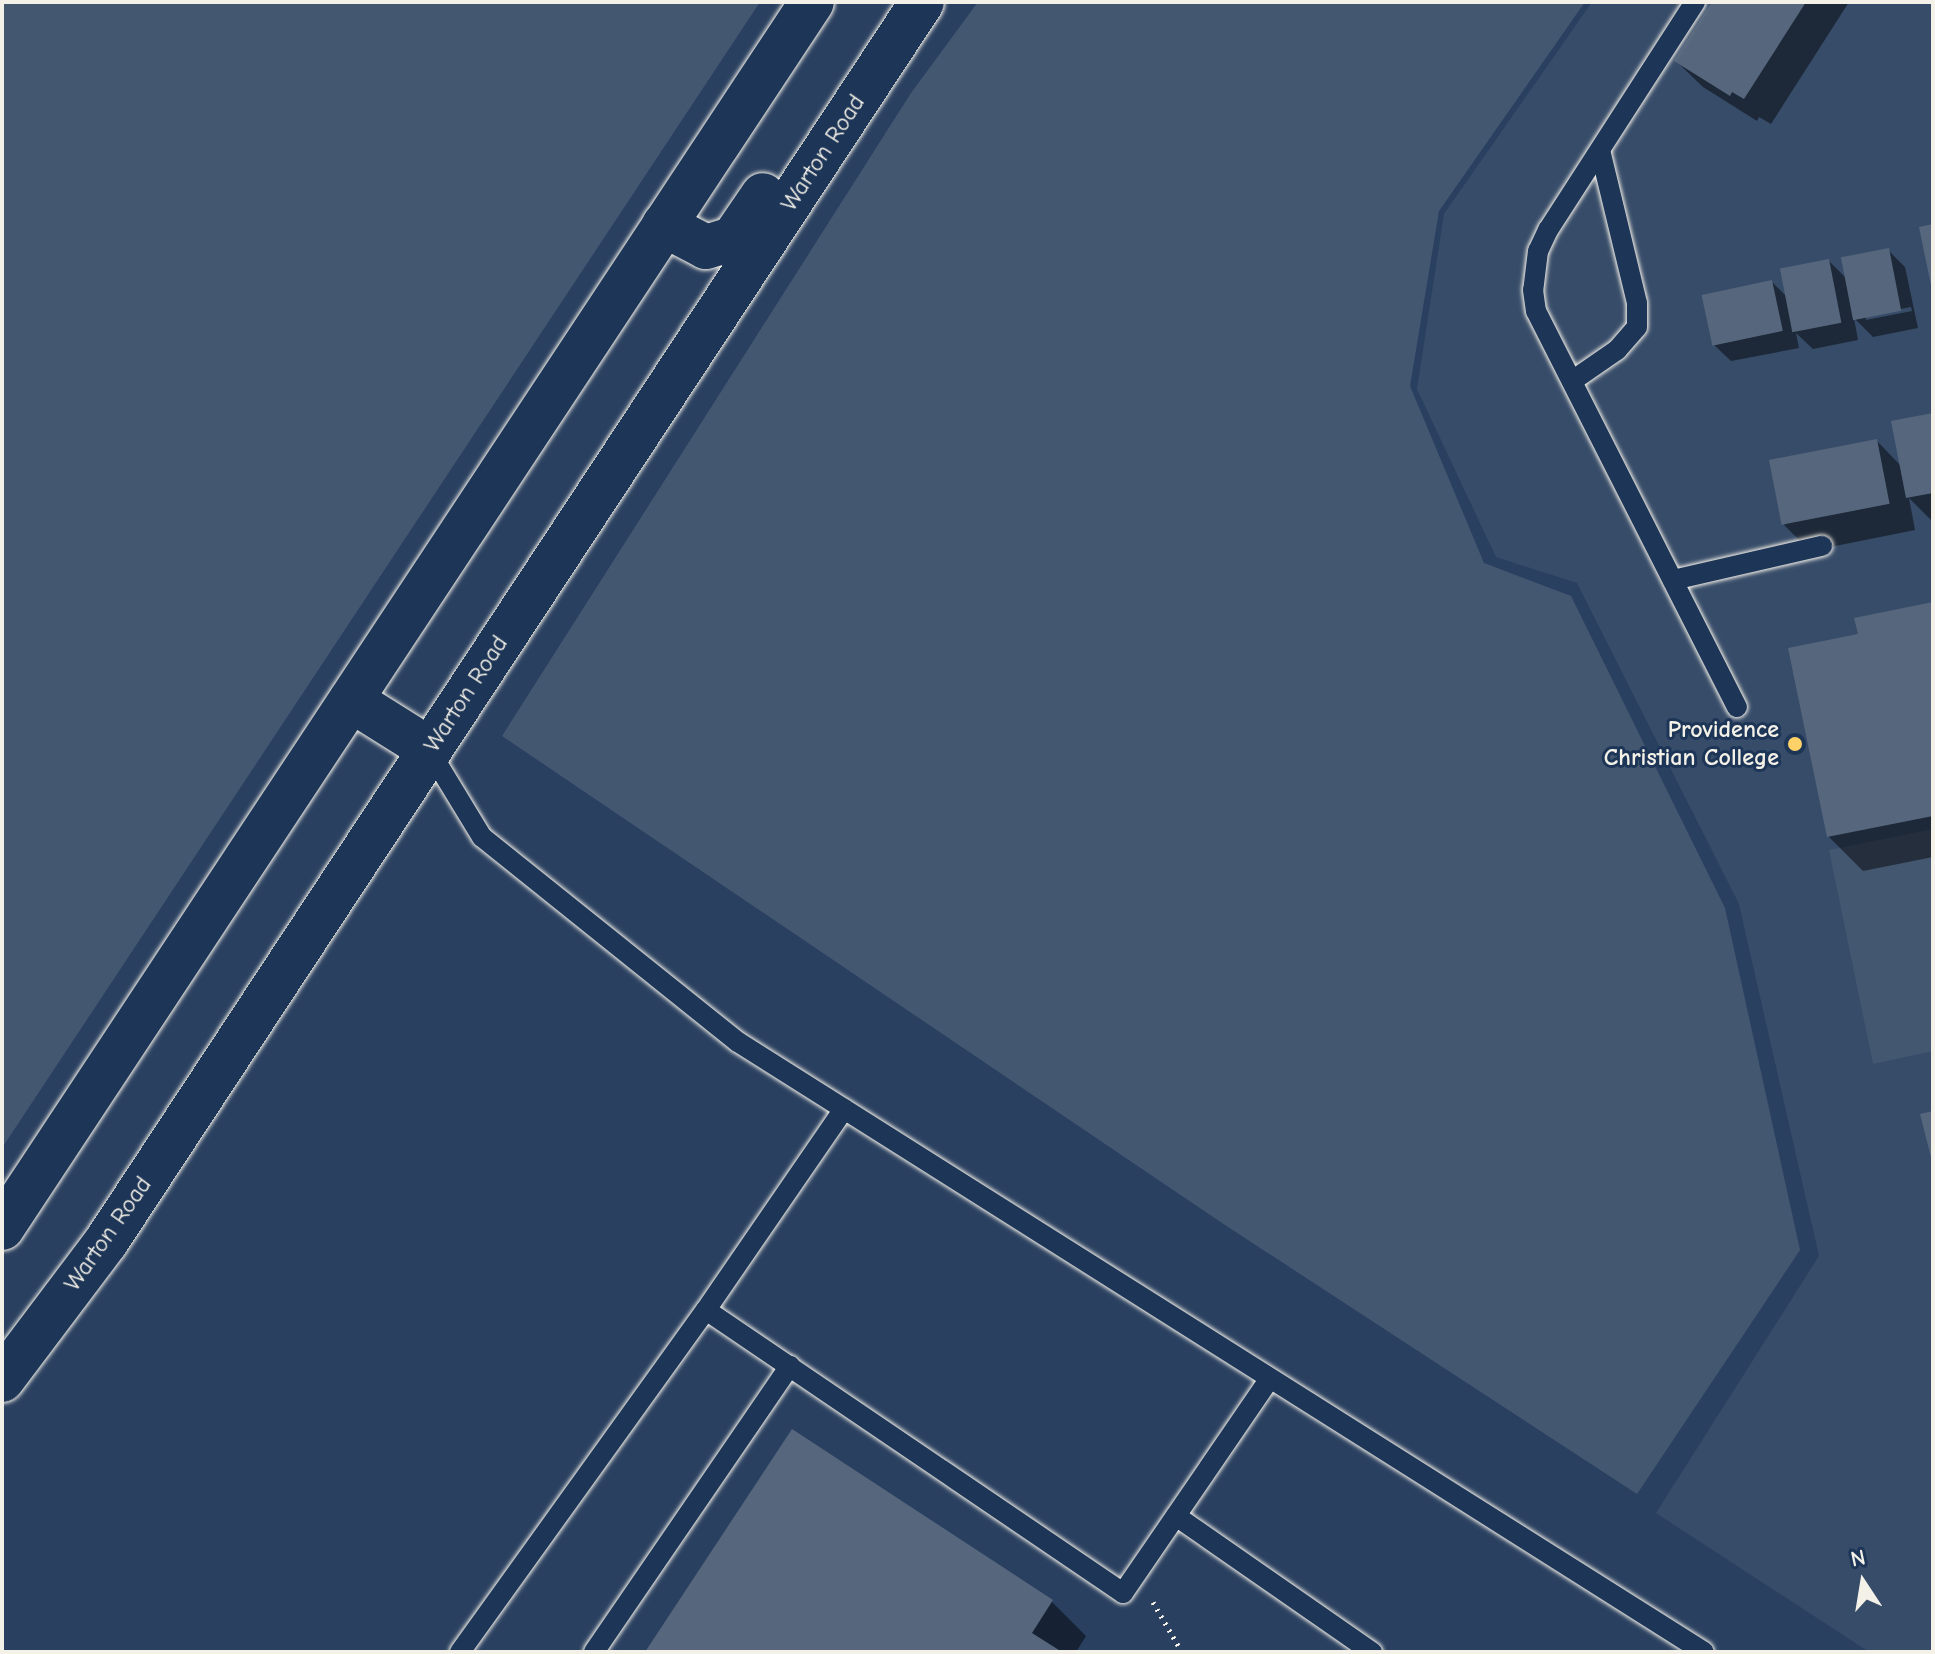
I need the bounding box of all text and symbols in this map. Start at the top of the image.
street label: Warton Road [775,89,871,217]
street label: Warton Road [418,630,514,758]
place label: Providence Christian College [1604,716,1779,772]
marker: Providence Christian College [1786,735,1804,753]
street label: Warton Road [58,1171,158,1297]
north arrow [1823,1542,1903,1622]
text: N [1848,1544,1868,1573]

